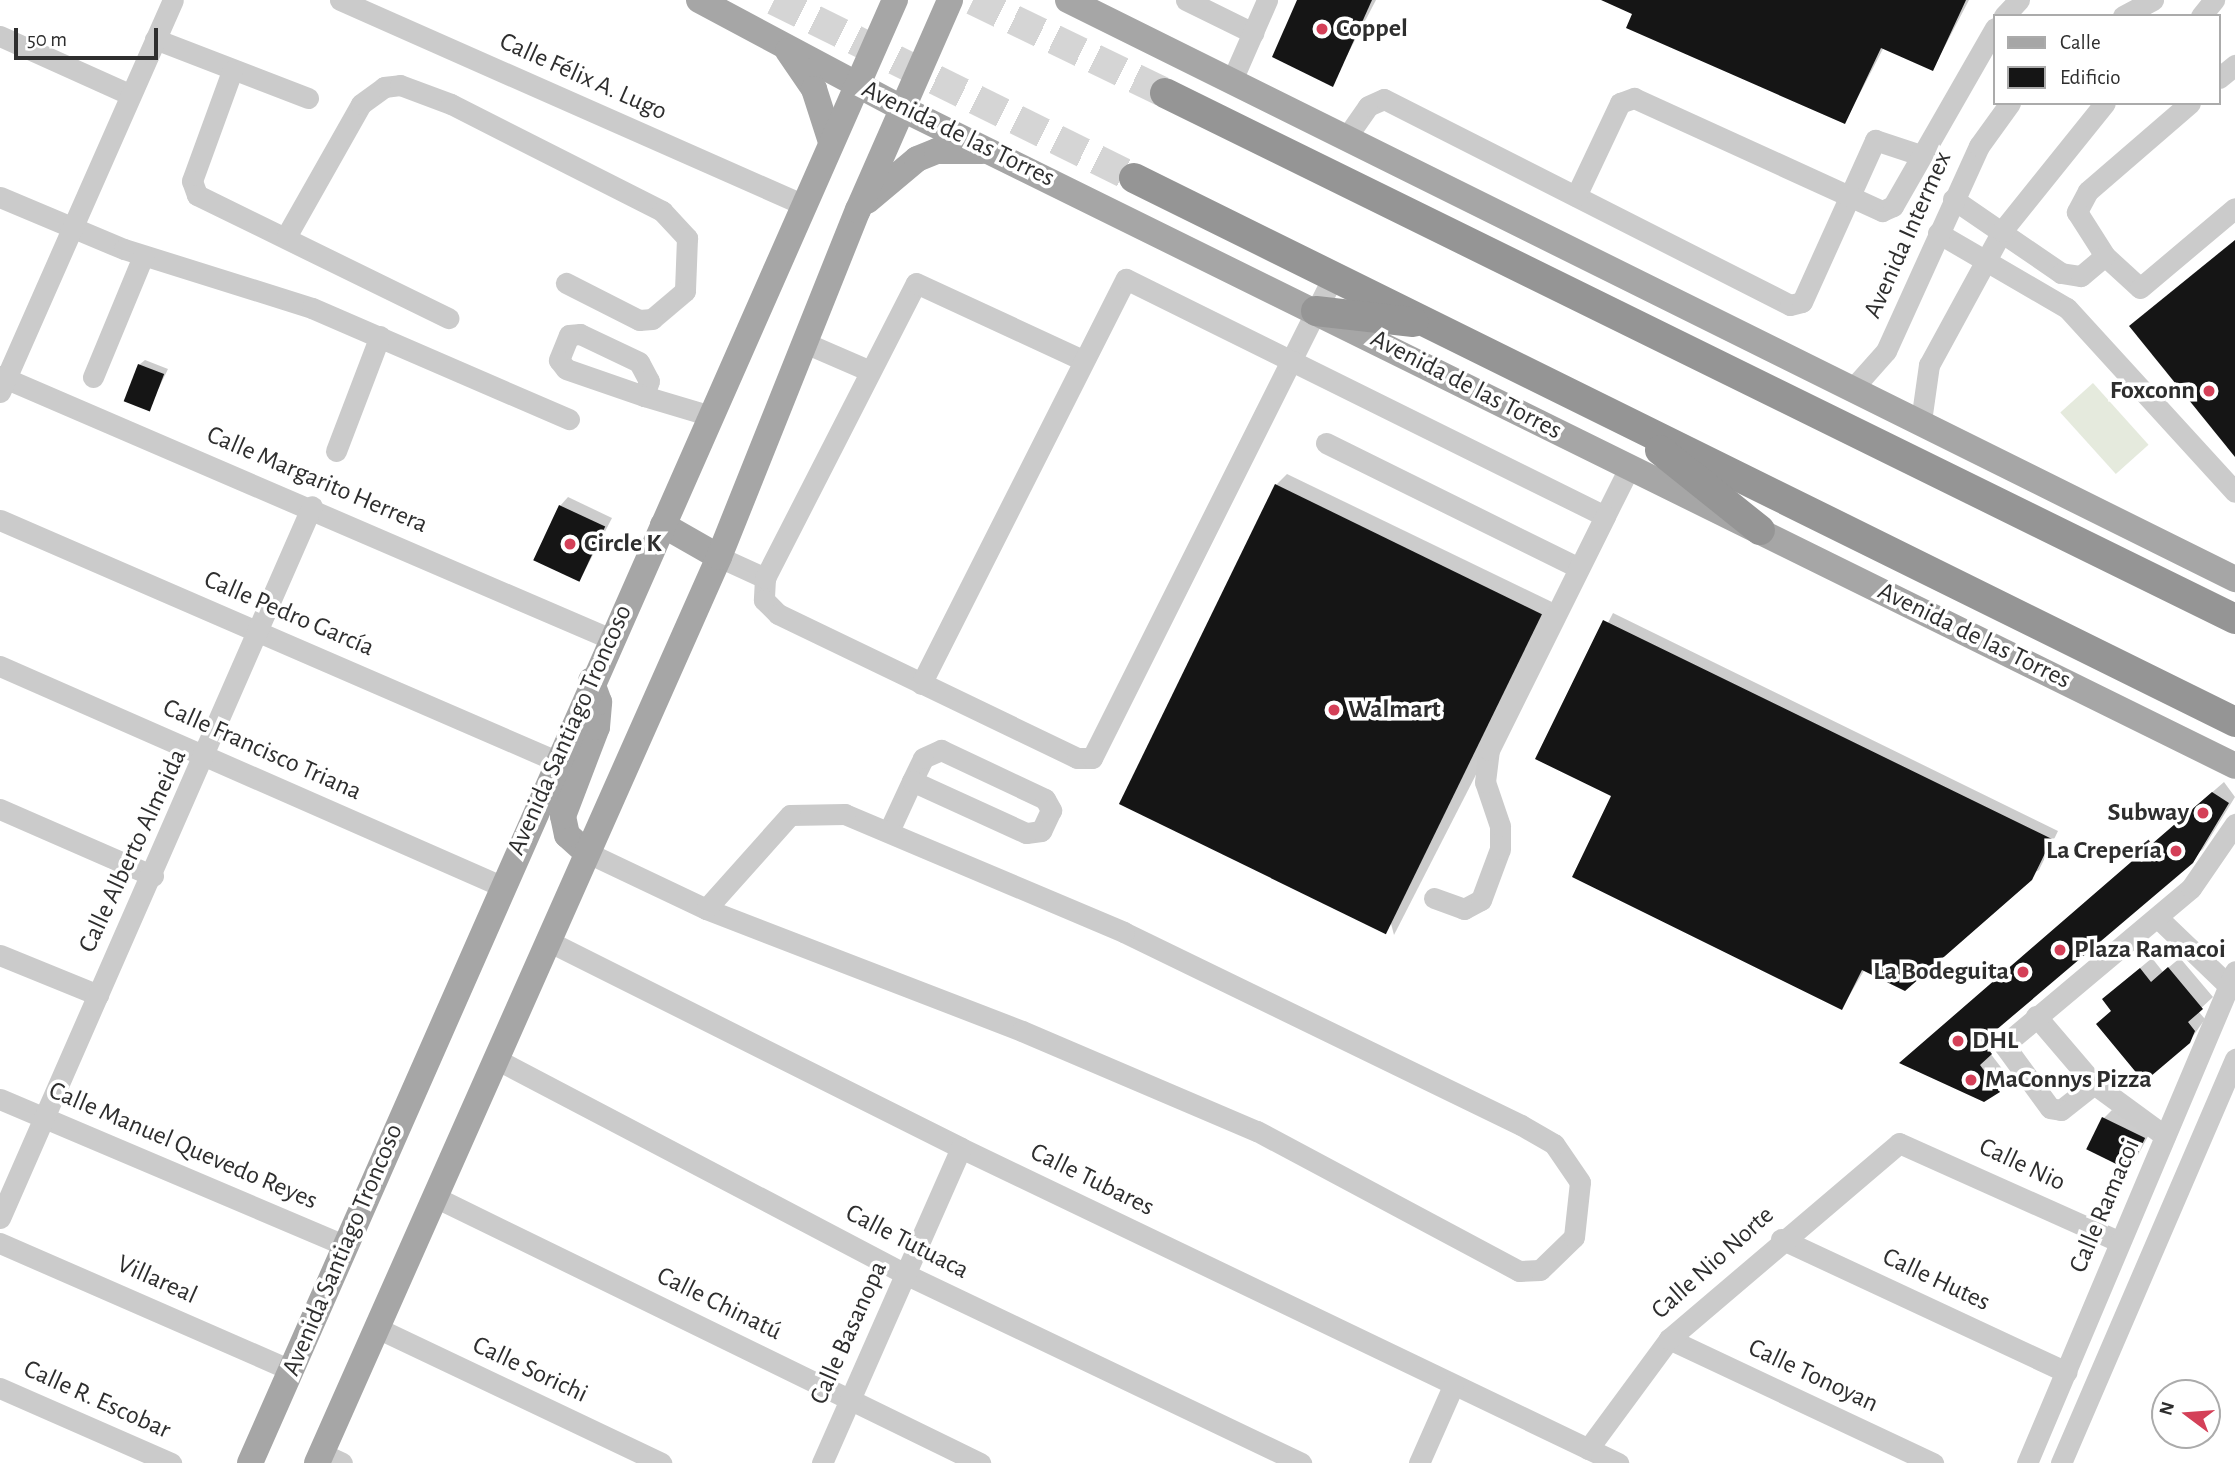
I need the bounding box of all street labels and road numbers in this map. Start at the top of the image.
street label: Calle Félix A. Lugo [494,26,672,128]
street label: Avenida de las Torres [857,74,1059,194]
street label: Avenida Intermex [1857,147,1959,323]
street label: Avenida de las Torres [1365,323,1567,447]
street label: Calle Margarito Herrera [202,419,432,541]
street label: Calle Pedro García [199,564,379,664]
street label: Avenida de las Torres [1873,576,2075,696]
street label: Avenida Santiago Troncoso [501,600,639,860]
street label: Calle Francisco Triana [158,692,366,808]
street label: Calle Alberto Almeida [72,744,194,958]
street label: Calle Manuel Quevedo Reyes [44,1075,322,1217]
street label: Avenida Santiago Troncoso [276,1119,410,1381]
street label: Calle Nio [1974,1132,2070,1198]
street label: Calle Ramacoi [2063,1134,2147,1278]
street label: Calle Tubares [1025,1137,1159,1223]
street label: Calle Tutuaca [840,1198,974,1286]
street label: Calle Nio Norte [1645,1200,1781,1326]
street label: Calle Hutes [1877,1242,1995,1318]
street label: Villareal [112,1249,202,1311]
street label: Calle Basanopa [804,1257,894,1409]
street label: Calle Chinatú [652,1260,786,1348]
street label: Calle Sorichi [467,1330,593,1410]
street label: Calle Tonoyan [1743,1332,1883,1420]
street label: Calle R. Escobar [19,1354,175,1446]

